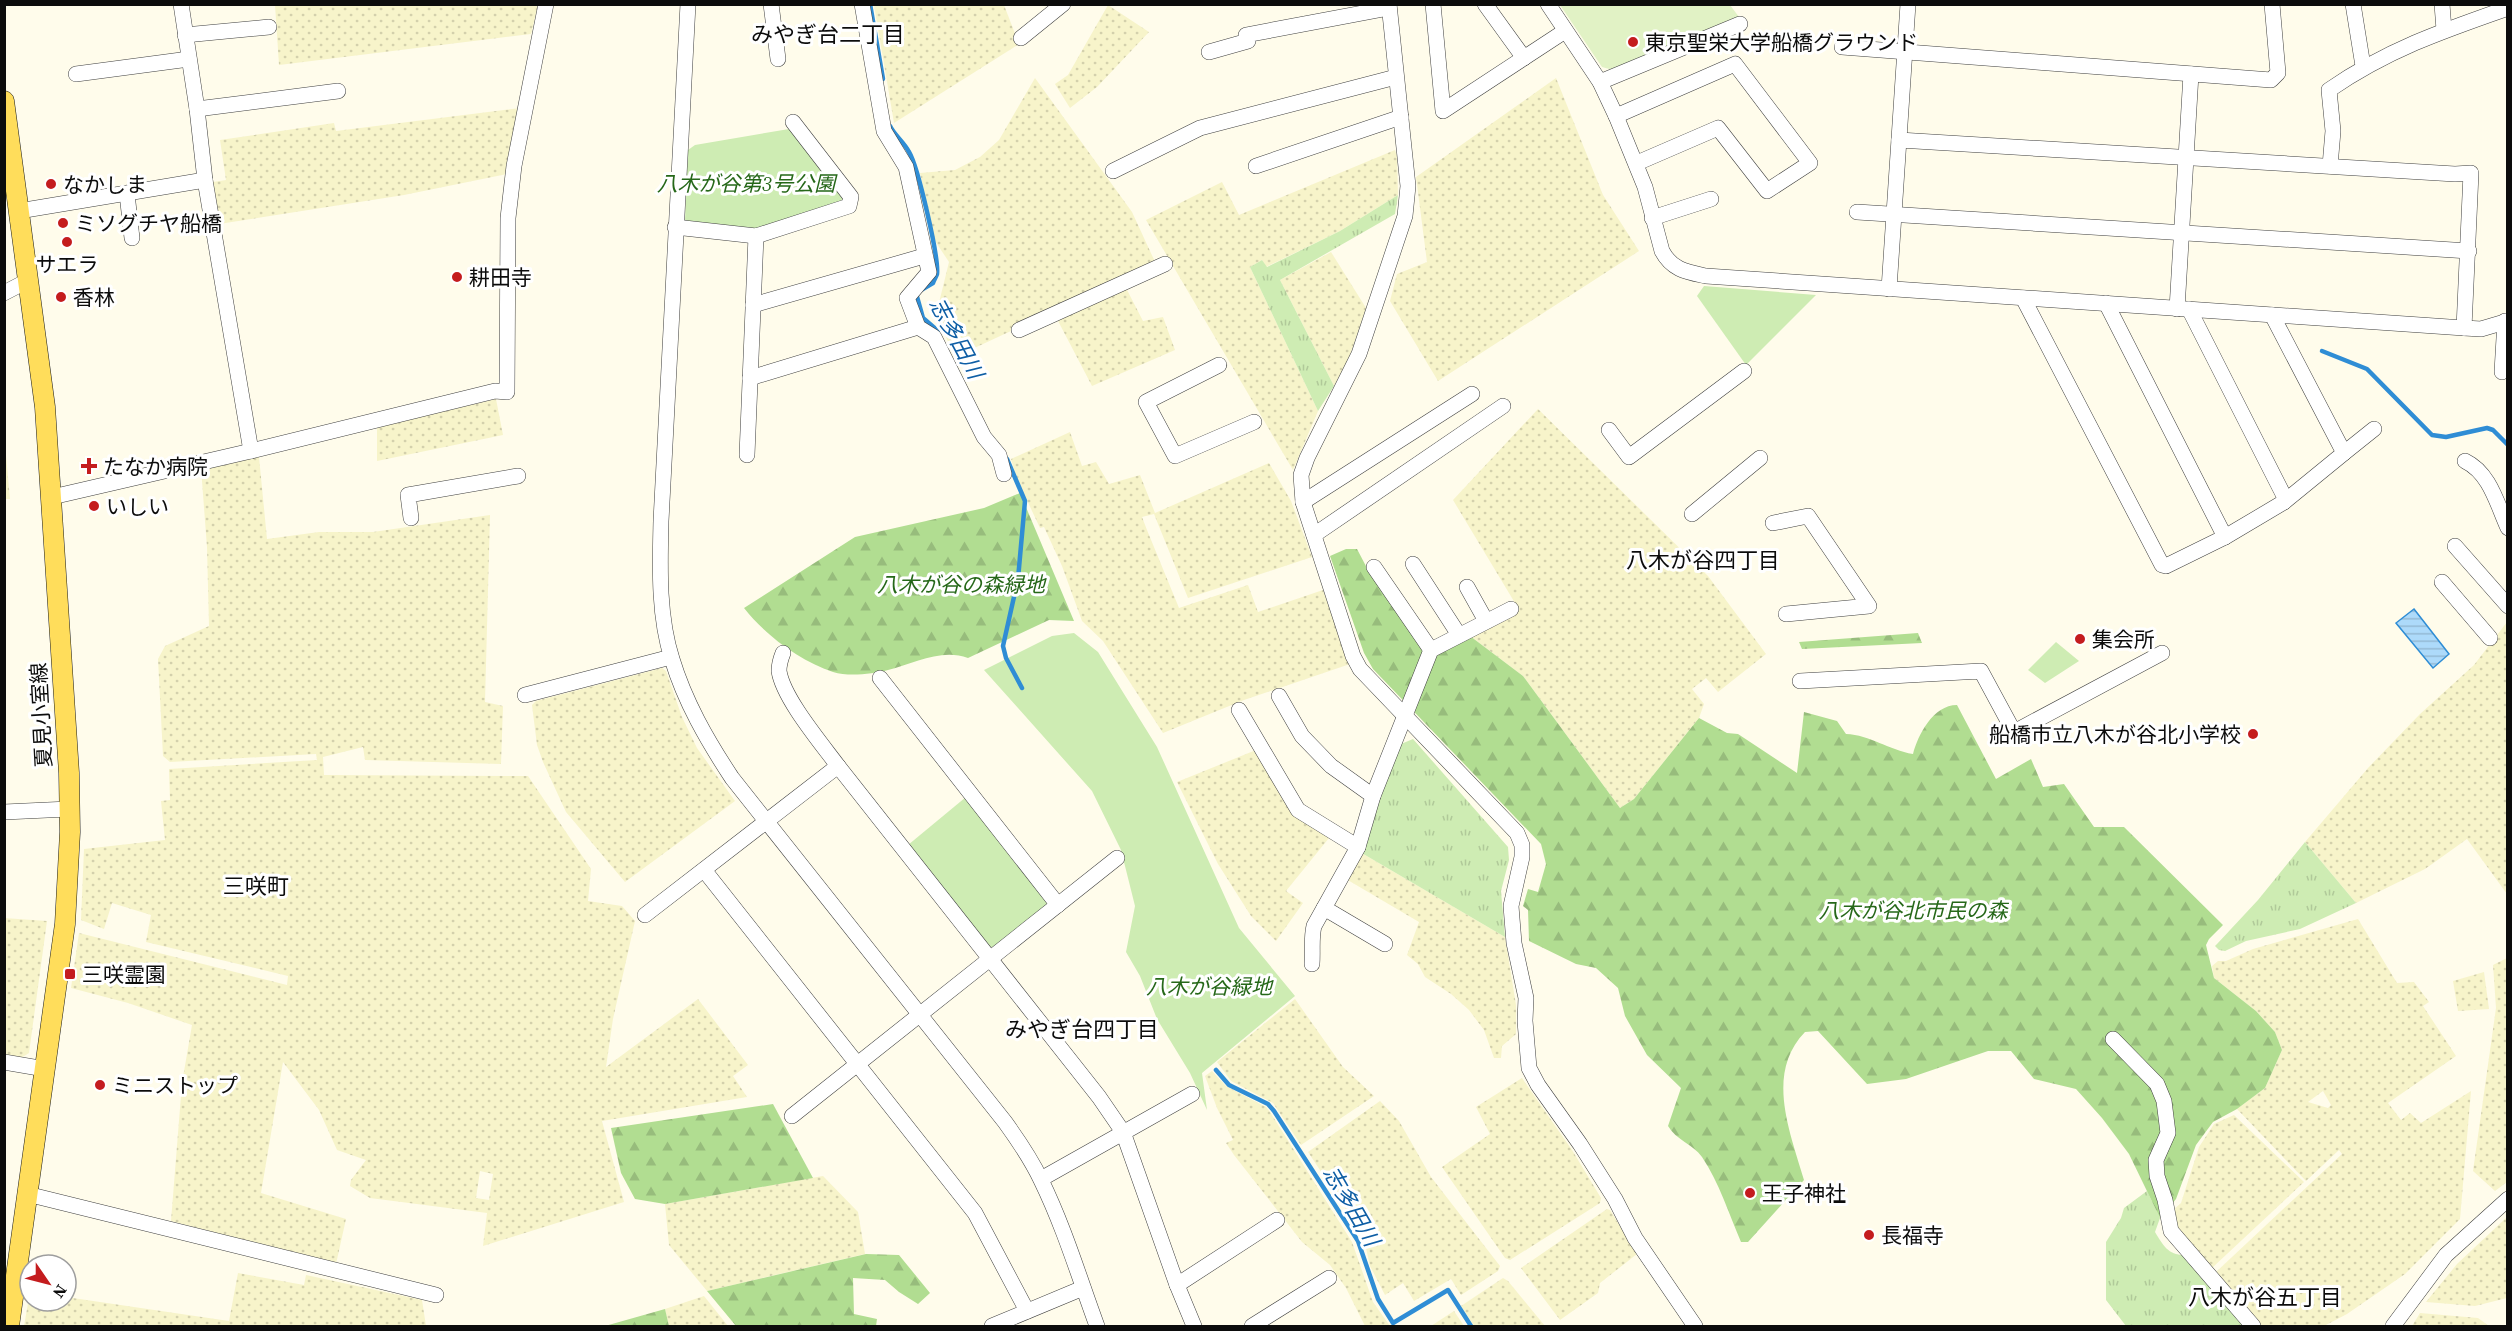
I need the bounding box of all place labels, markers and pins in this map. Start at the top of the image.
place label: 東京聖栄大学船橋グラウンド [1645,28,1918,57]
marker: 東京聖栄大学船橋グラウンド [1626,35,1640,49]
place label: なかしま [63,170,147,199]
marker: なかしま [44,177,58,191]
place label: ミソグチヤ船橋 [75,209,222,238]
marker: ミソグチヤ船橋 [56,216,70,230]
marker: サエラ [60,235,74,249]
place label: サエラ [36,250,99,279]
place label: 耕田寺 [469,263,532,292]
marker: 耕田寺 [450,270,464,284]
place label: 香林 [73,283,115,312]
marker: 香林 [54,290,68,304]
place label: たなか病院 [103,452,208,481]
marker: たなか病院 [80,457,98,475]
place label: いしい [106,492,169,521]
marker: いしい [87,499,101,513]
place label: 集会所 [2092,625,2155,654]
marker: 集会所 [2073,632,2087,646]
place label: 船橋市立八木が谷北小学校 [1989,720,2241,749]
marker: 船橋市立八木が谷北小学校 [2246,727,2260,741]
place label: 三咲霊園 [82,960,166,989]
marker: 三咲霊園 [63,967,77,981]
place label: ミニストップ [112,1071,238,1100]
marker: ミニストップ [93,1078,107,1092]
place label: 王子神社 [1762,1179,1846,1208]
marker: 王子神社 [1743,1186,1757,1200]
place label: 長福寺 [1881,1221,1944,1250]
marker: 長福寺 [1862,1228,1876,1242]

